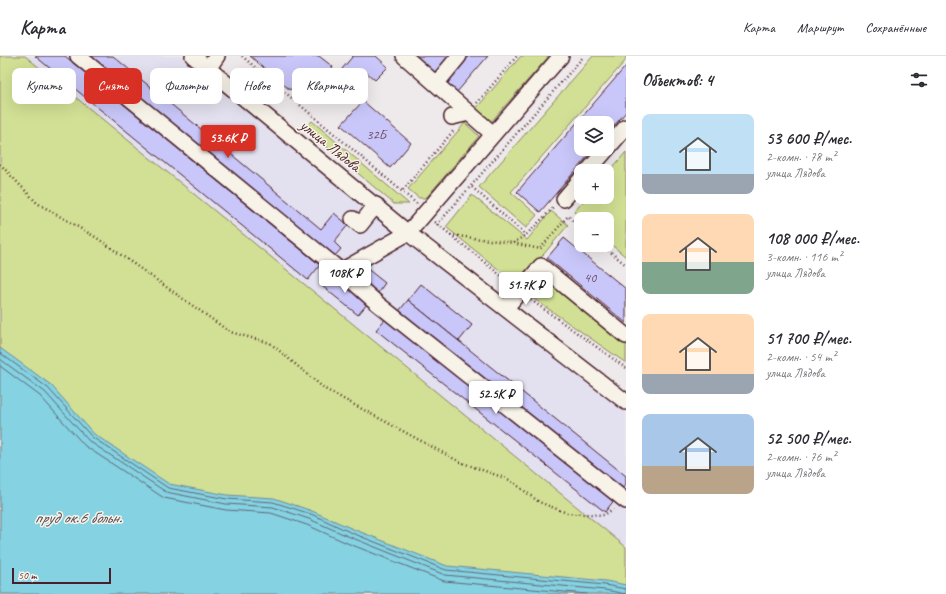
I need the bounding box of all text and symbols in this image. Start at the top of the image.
text: Карта [20,16,65,40]
text: Карта [743,19,775,36]
text: Маршрут [797,19,843,36]
text: Сохранённые [865,19,926,36]
chip: Купить [12,68,76,104]
chip: Снять [84,68,142,104]
chip: Фильтры [150,68,222,104]
chip: Новое [230,68,284,104]
chip: Квартира [292,68,368,104]
icon: filters [908,69,930,91]
text: Объектов: 4 [642,70,713,91]
street label: улица Лядова [295,115,366,177]
map controls [574,116,614,252]
button: layers [574,116,614,156]
pin: 53.6K ₽ [191,125,265,159]
house number: 32Б [366,126,389,143]
text: 53 600 ₽/мес. [766,128,852,149]
text: 53.6K ₽ [210,130,246,146]
icon: home [674,130,722,178]
text: 2-комн. · 78 m² [766,149,836,165]
button: + [574,164,614,204]
text: улица Лядова [766,165,825,181]
button: − [574,212,614,252]
text: 108 000 ₽/мес. [766,228,859,249]
icon: home [674,230,722,278]
text: 3-комн. · 116 m² [766,249,842,265]
pin: 108K ₽ [312,260,378,294]
text: 108K ₽ [328,265,362,281]
text: улица Лядова [766,265,825,281]
house number: 40 [584,269,598,286]
pin: 51.7K ₽ [489,272,563,306]
text: 51.7K ₽ [508,277,544,293]
text: 51 700 ₽/мес. [766,328,851,349]
icon: home [674,330,722,378]
text: 2-комн. · 54 m² [766,349,836,365]
text: улица Лядова [766,365,825,381]
pin: 52.5K ₽ [459,381,533,415]
text: 52.5K ₽ [478,386,514,402]
text: 52 500 ₽/мес. [766,428,851,449]
icon: home [674,430,722,478]
text: 2-комн. · 76 m² [766,449,836,465]
text: улица Лядова [766,465,825,481]
water label: пруд ок.6 больн. [34,507,122,528]
scale bar [12,566,111,585]
text: 50 m [18,568,37,582]

